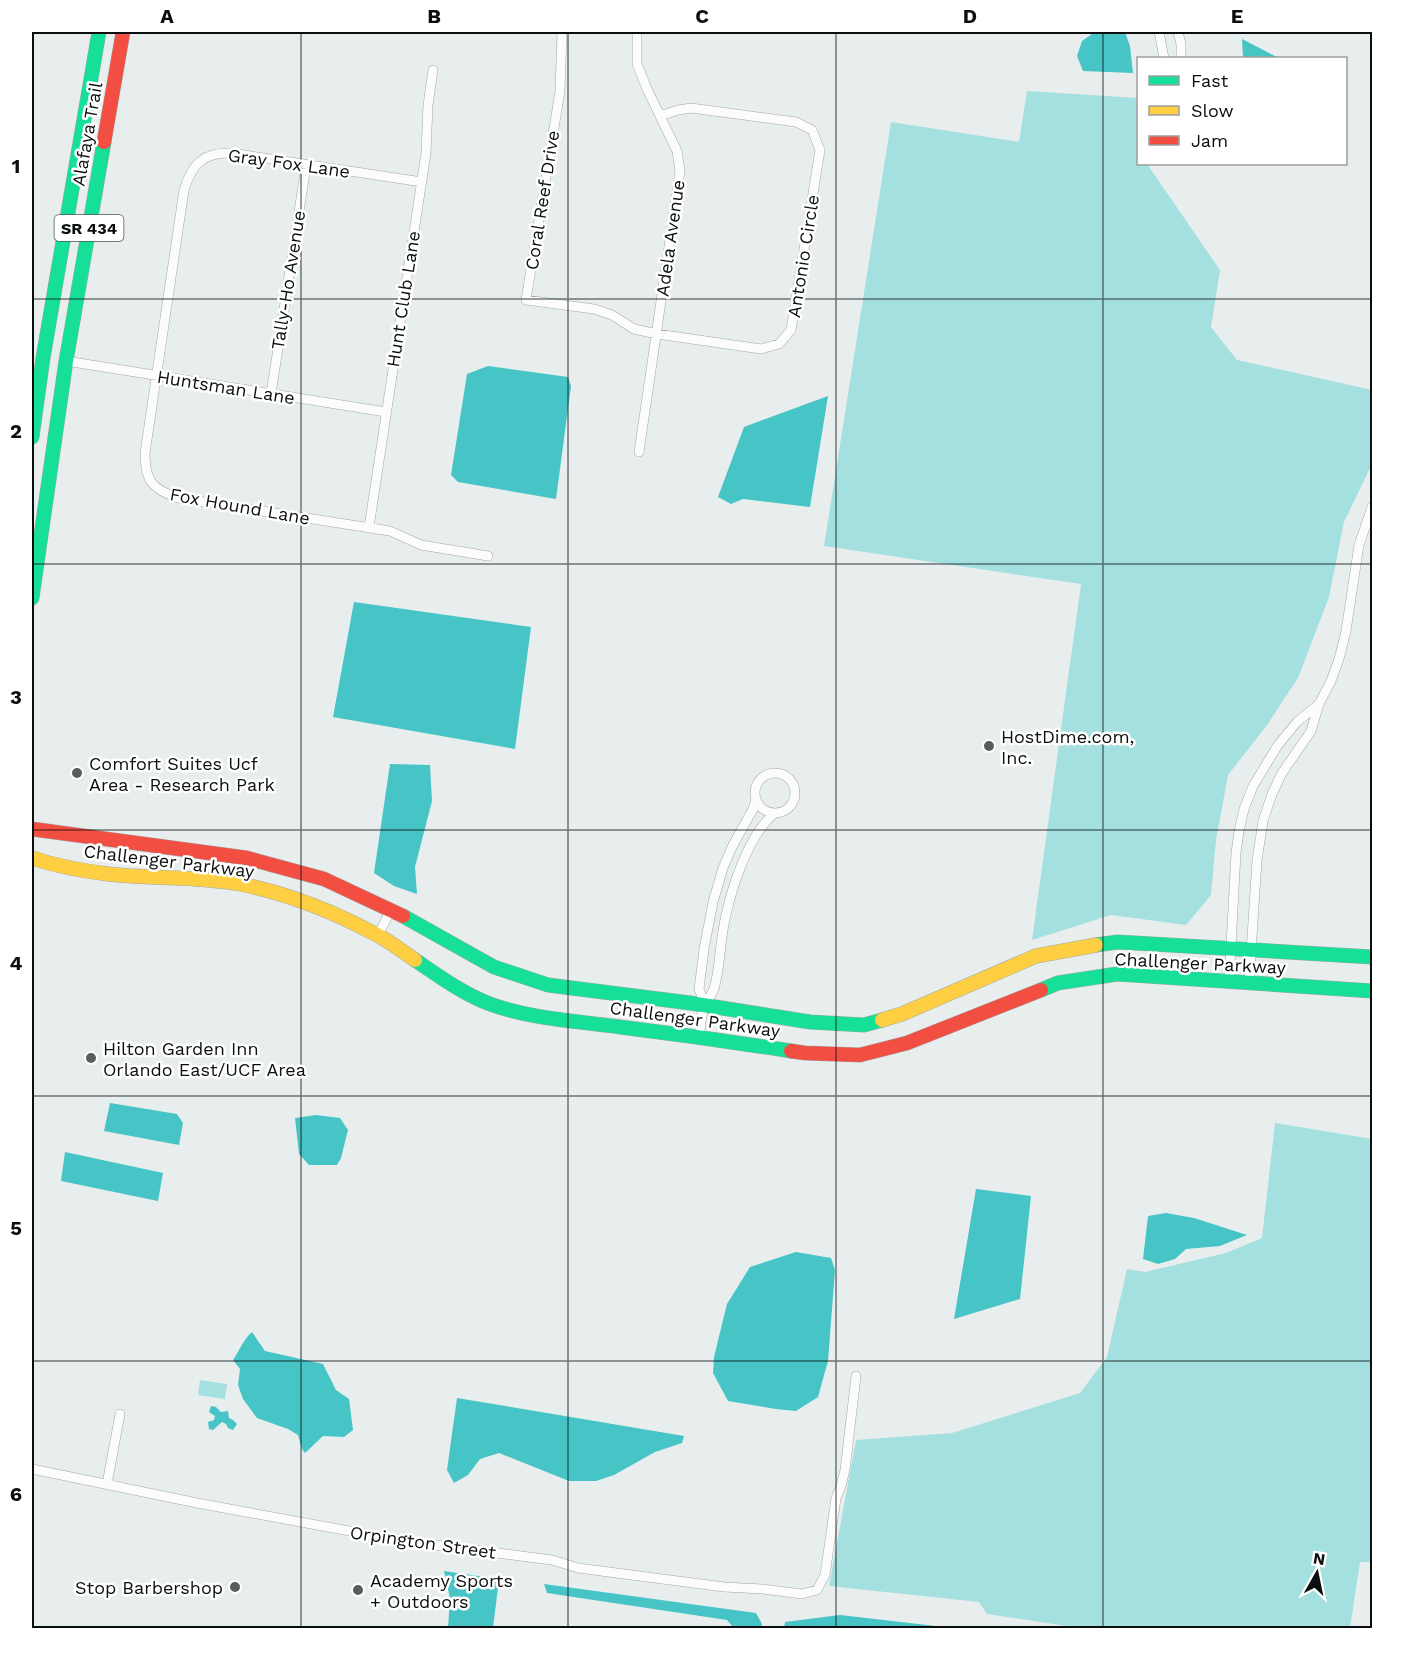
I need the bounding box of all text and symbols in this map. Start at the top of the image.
text: A [160,4,174,28]
text: B [427,4,441,28]
text: C [695,4,709,28]
text: D [963,4,977,28]
text: E [1231,4,1243,28]
legend [1137,57,1347,165]
text: Fast [1191,70,1229,91]
street label: Alafaya Trail [68,80,107,188]
text: Slow [1191,100,1234,121]
street label: Coral Reef Drive [521,129,563,271]
text: Jam [1191,130,1228,151]
street label: Gray Fox Lane [227,144,351,182]
text: 1 [12,154,20,178]
street label: Adela Avenue [651,178,689,298]
street label: Antonio Circle [783,193,823,319]
street label: Tally-Ho Avenue [267,209,309,351]
road number: SR 434 [54,215,124,241]
street label: Hunt Club Lane [382,229,424,369]
street label: Huntsman Lane [156,366,296,408]
text: 2 [10,419,22,443]
street label: Fox Hound Lane [168,483,312,529]
text: 3 [10,685,22,709]
place label: HostDime.com, Inc. [1001,726,1134,768]
marker: HostDime.com, Inc. [982,739,996,753]
place label: Comfort Suites Ucf Area - Research Park [89,753,275,795]
marker: Comfort Suites Ucf Area - Research Park [70,766,84,780]
street label: Challenger Parkway [82,840,256,882]
street label: Challenger Parkway [1114,948,1287,978]
text: 4 [10,951,23,975]
street label: Challenger Parkway [608,997,782,1041]
place label: Hilton Garden Inn Orlando East/UCF Area [103,1038,306,1080]
marker: Hilton Garden Inn Orlando East/UCF Area [84,1051,98,1065]
text: 5 [10,1216,22,1240]
text: 6 [10,1482,22,1506]
street label: Orpington Street [349,1521,498,1563]
north arrow [1287,1543,1347,1603]
text: N [1312,1548,1327,1569]
place label: Academy Sports + Outdoors [370,1570,513,1612]
place label: Stop Barbershop [75,1577,223,1598]
marker: Stop Barbershop [228,1580,242,1594]
marker: Academy Sports + Outdoors [351,1583,365,1597]

